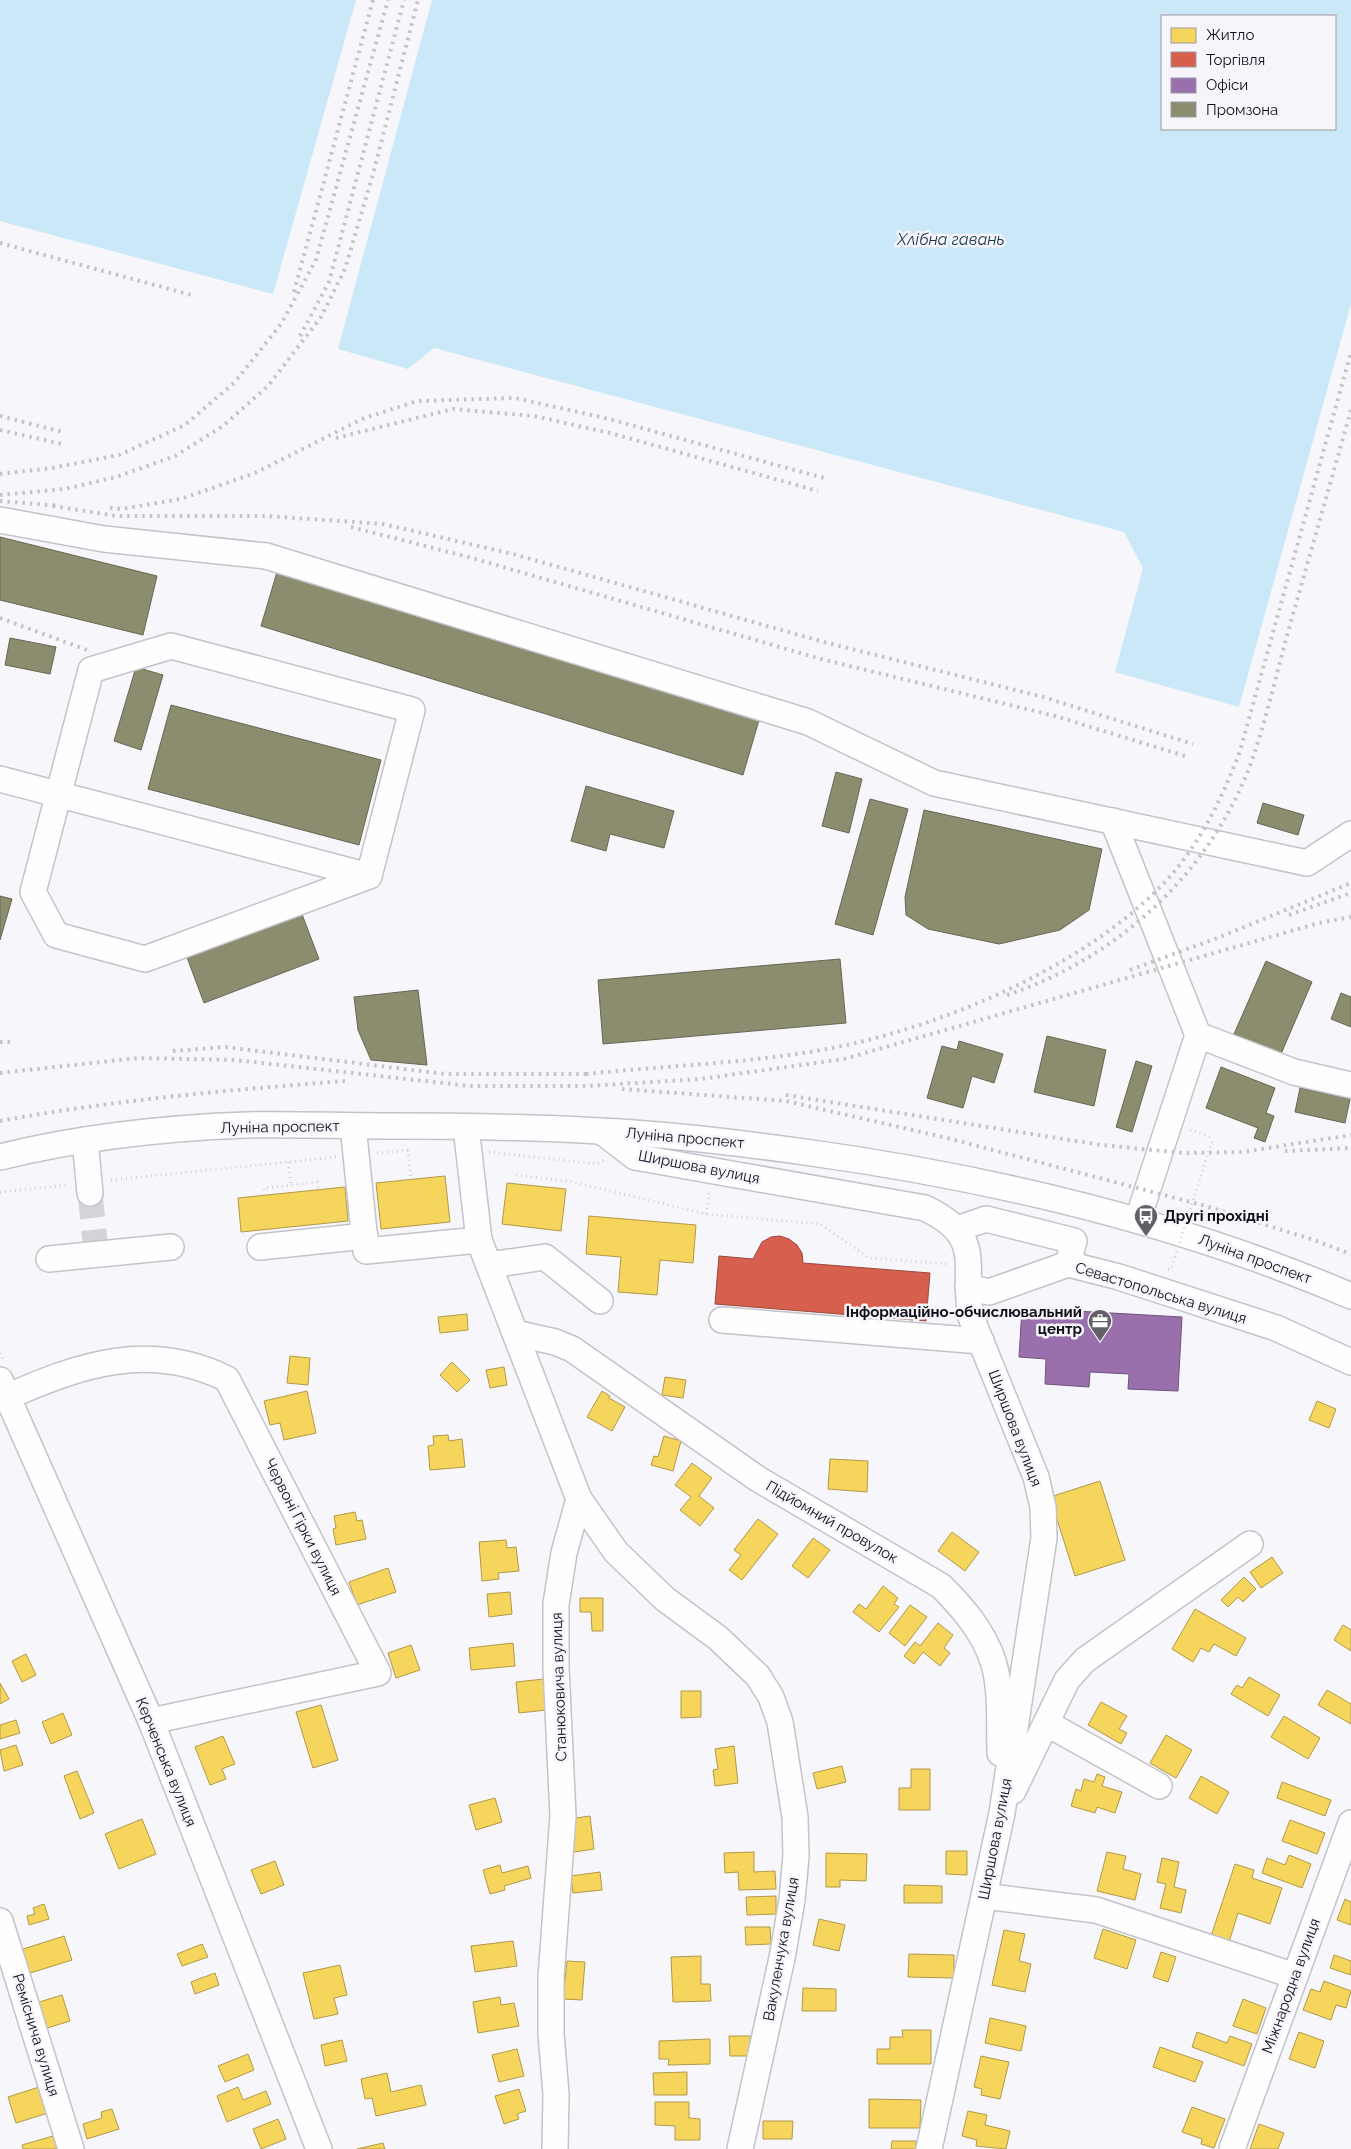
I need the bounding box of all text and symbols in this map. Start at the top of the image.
legend [1161,15,1336,130]
text: Житло [1206,26,1254,44]
text: Торгівля [1206,51,1265,69]
text: Офіси [1206,76,1248,94]
text: Промзона [1206,101,1278,119]
water label: Хлібна гавань [896,230,1005,249]
street label: Луніна проспект [220,1117,340,1137]
street label: Луніна проспект [625,1124,745,1152]
street label: Ширшова вулиця [637,1146,761,1188]
bus stop icon: Другі прохідні [1133,1203,1159,1237]
place label: Другі прохідні [1164,1207,1269,1225]
street label: Луніна проспект [1196,1230,1314,1288]
street label: Севастопольська вулиця [1073,1258,1249,1328]
place label: Інформаційно-обчислювальний центр [846,1303,1082,1338]
office icon: Інформаційно-обчислювальний центр [1087,1308,1113,1342]
street label: Ширшова вулиця [984,1367,1046,1489]
street label: Червоні Гірки вулиця [261,1455,345,1599]
street label: Підйомний провулок [763,1477,901,1567]
street label: Станюковича вулиця [547,1612,571,1762]
street label: Керченська вулиця [132,1695,200,1829]
street label: Ширшова вулиця [974,1777,1016,1901]
street label: Вакуленчука вулиця [759,1876,803,2022]
street label: Міжнародна вулиця [1258,1916,1324,2056]
street label: Реміснича вулиця [9,1971,63,2099]

